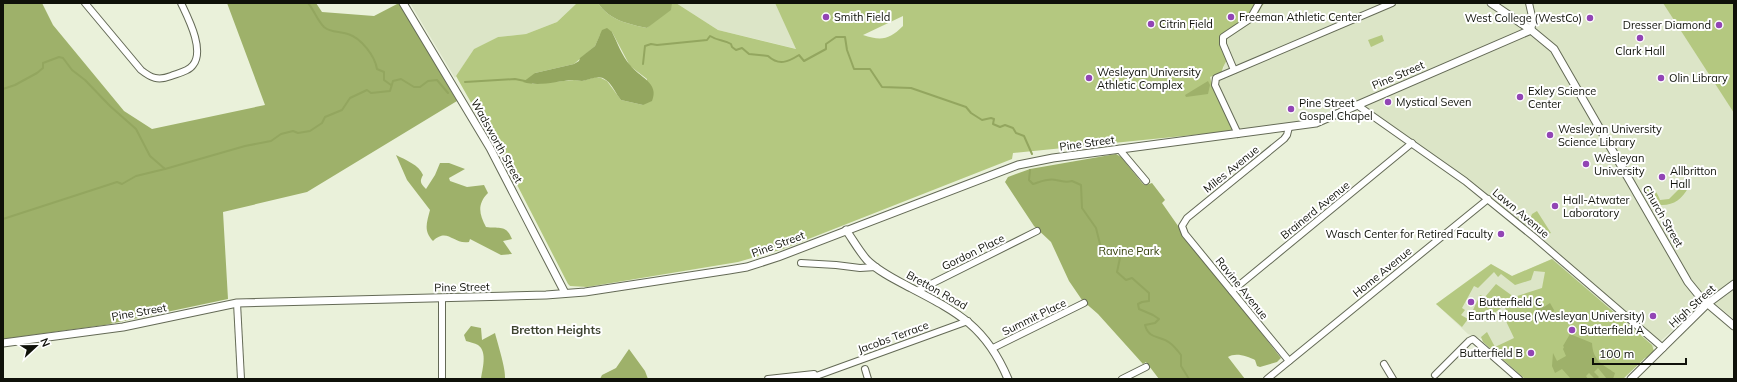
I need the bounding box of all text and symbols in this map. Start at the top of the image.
place label: Smith Field [834,10,890,24]
place label: Freeman Athletic Center [1239,10,1362,24]
place label: West College (WestCo) [1465,11,1582,25]
marker: Smith Field [821,12,831,22]
marker: Freeman Athletic Center [1226,12,1236,22]
marker: West College (WestCo) [1585,13,1595,23]
place label: Citrin Field [1159,17,1213,31]
place label: Dresser Diamond [1623,18,1711,32]
marker: Citrin Field [1146,19,1156,29]
marker: Dresser Diamond [1714,20,1724,30]
marker: Clark Hall [1635,33,1645,43]
place label: Clark Hall [1615,44,1665,58]
street label: Pine Street [1370,58,1426,92]
place label: Wesleyan University Athletic Complex [1097,65,1201,92]
place label: Olin Library [1669,71,1728,85]
marker: Wesleyan University Athletic Complex [1084,73,1094,83]
marker: Olin Library [1656,73,1666,83]
place label: Exley Science Center [1528,84,1596,111]
marker: Exley Science Center [1515,92,1525,102]
place label: Mystical Seven [1396,95,1471,109]
place label: Pine Street Gospel Chapel [1299,96,1373,123]
street label: Wadsworth Street [468,97,526,186]
marker: Mystical Seven [1383,97,1393,107]
marker: Pine Street Gospel Chapel [1286,104,1296,114]
place label: Wesleyan University Science Library [1558,122,1662,149]
marker: Wesleyan University Science Library [1545,130,1555,140]
street label: Pine Street [1059,132,1116,154]
street label: Miles Avenue [1200,142,1262,196]
place label: Wesleyan University [1594,151,1645,178]
marker: Wesleyan University [1581,159,1591,169]
place label: Allbritton Hall [1670,164,1717,191]
marker: Allbritton Hall [1657,172,1667,182]
street label: Brainerd Avenue [1278,178,1352,242]
street label: Church Street [1640,182,1686,250]
street label: Lawn Avenue [1490,185,1552,241]
place label: Hall-Atwater Laboratory [1563,193,1629,220]
marker: Hall-Atwater Laboratory [1550,201,1560,211]
place label: Wasch Center for Retired Faculty [1326,227,1493,241]
street label: Pine Street [750,228,807,260]
marker: Wasch Center for Retired Faculty [1496,229,1506,239]
street label: Gordon Place [939,231,1007,273]
park label: Ravine Park [1098,244,1160,258]
street label: Home Avenue [1350,244,1414,300]
street label: Ravine Avenue [1213,254,1271,322]
street label: Bretton Road [904,268,970,312]
street label: Pine Street [434,280,490,294]
street label: High Street [1666,281,1718,330]
street label: Summit Place [1000,295,1068,339]
place label: Butterfield C [1479,295,1543,309]
marker: Butterfield C [1466,297,1476,307]
street label: Pine Street [110,300,168,324]
place label: Earth House (Wesleyan University) [1468,309,1645,323]
marker: Earth House (Wesleyan University) [1648,311,1658,321]
street label: Jacobs Terrace [856,318,930,356]
district label: Bretton Heights [511,322,601,337]
place label: Butterfield A [1580,323,1644,337]
marker: Butterfield A [1567,325,1577,335]
north arrow [16,326,56,366]
text: N [37,336,53,349]
scale bar [1593,340,1686,366]
place label: Butterfield B [1460,346,1523,360]
text: 100 m [1599,346,1634,361]
marker: Butterfield B [1526,348,1536,358]

